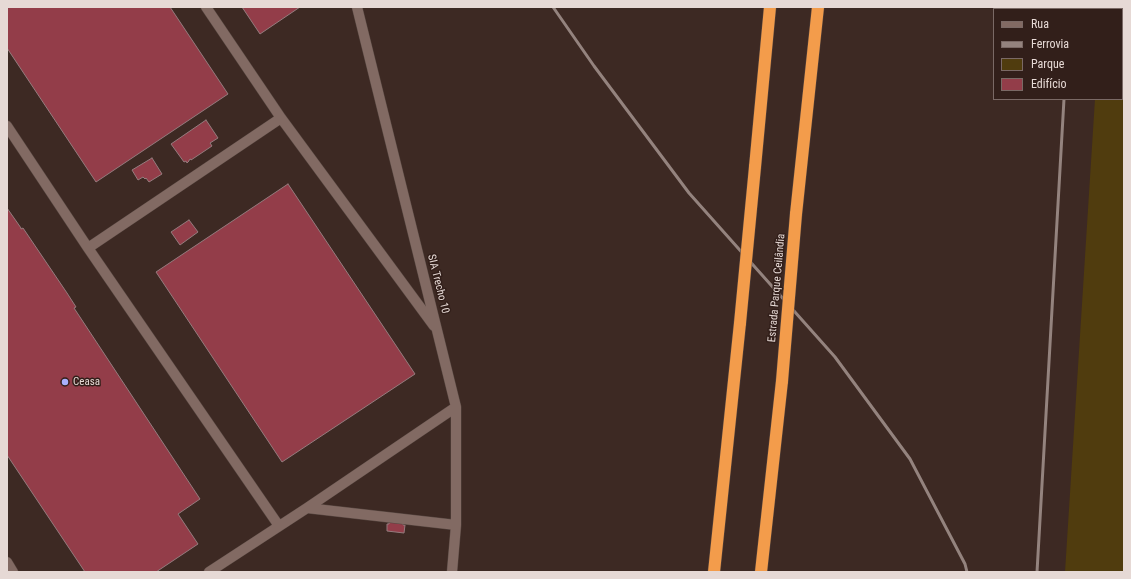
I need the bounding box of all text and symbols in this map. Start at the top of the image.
legend [993,8,1123,100]
text: Rua [1031,17,1049,31]
text: Ferrovia [1031,37,1069,51]
text: Parque [1031,57,1064,71]
text: Edifício [1031,77,1067,91]
street label: Estrada Parque Ceilândia [766,233,788,343]
street label: SIA Trecho 10 [424,253,452,315]
place label: Ceasa [73,375,100,389]
marker: Ceasa [60,377,70,387]

